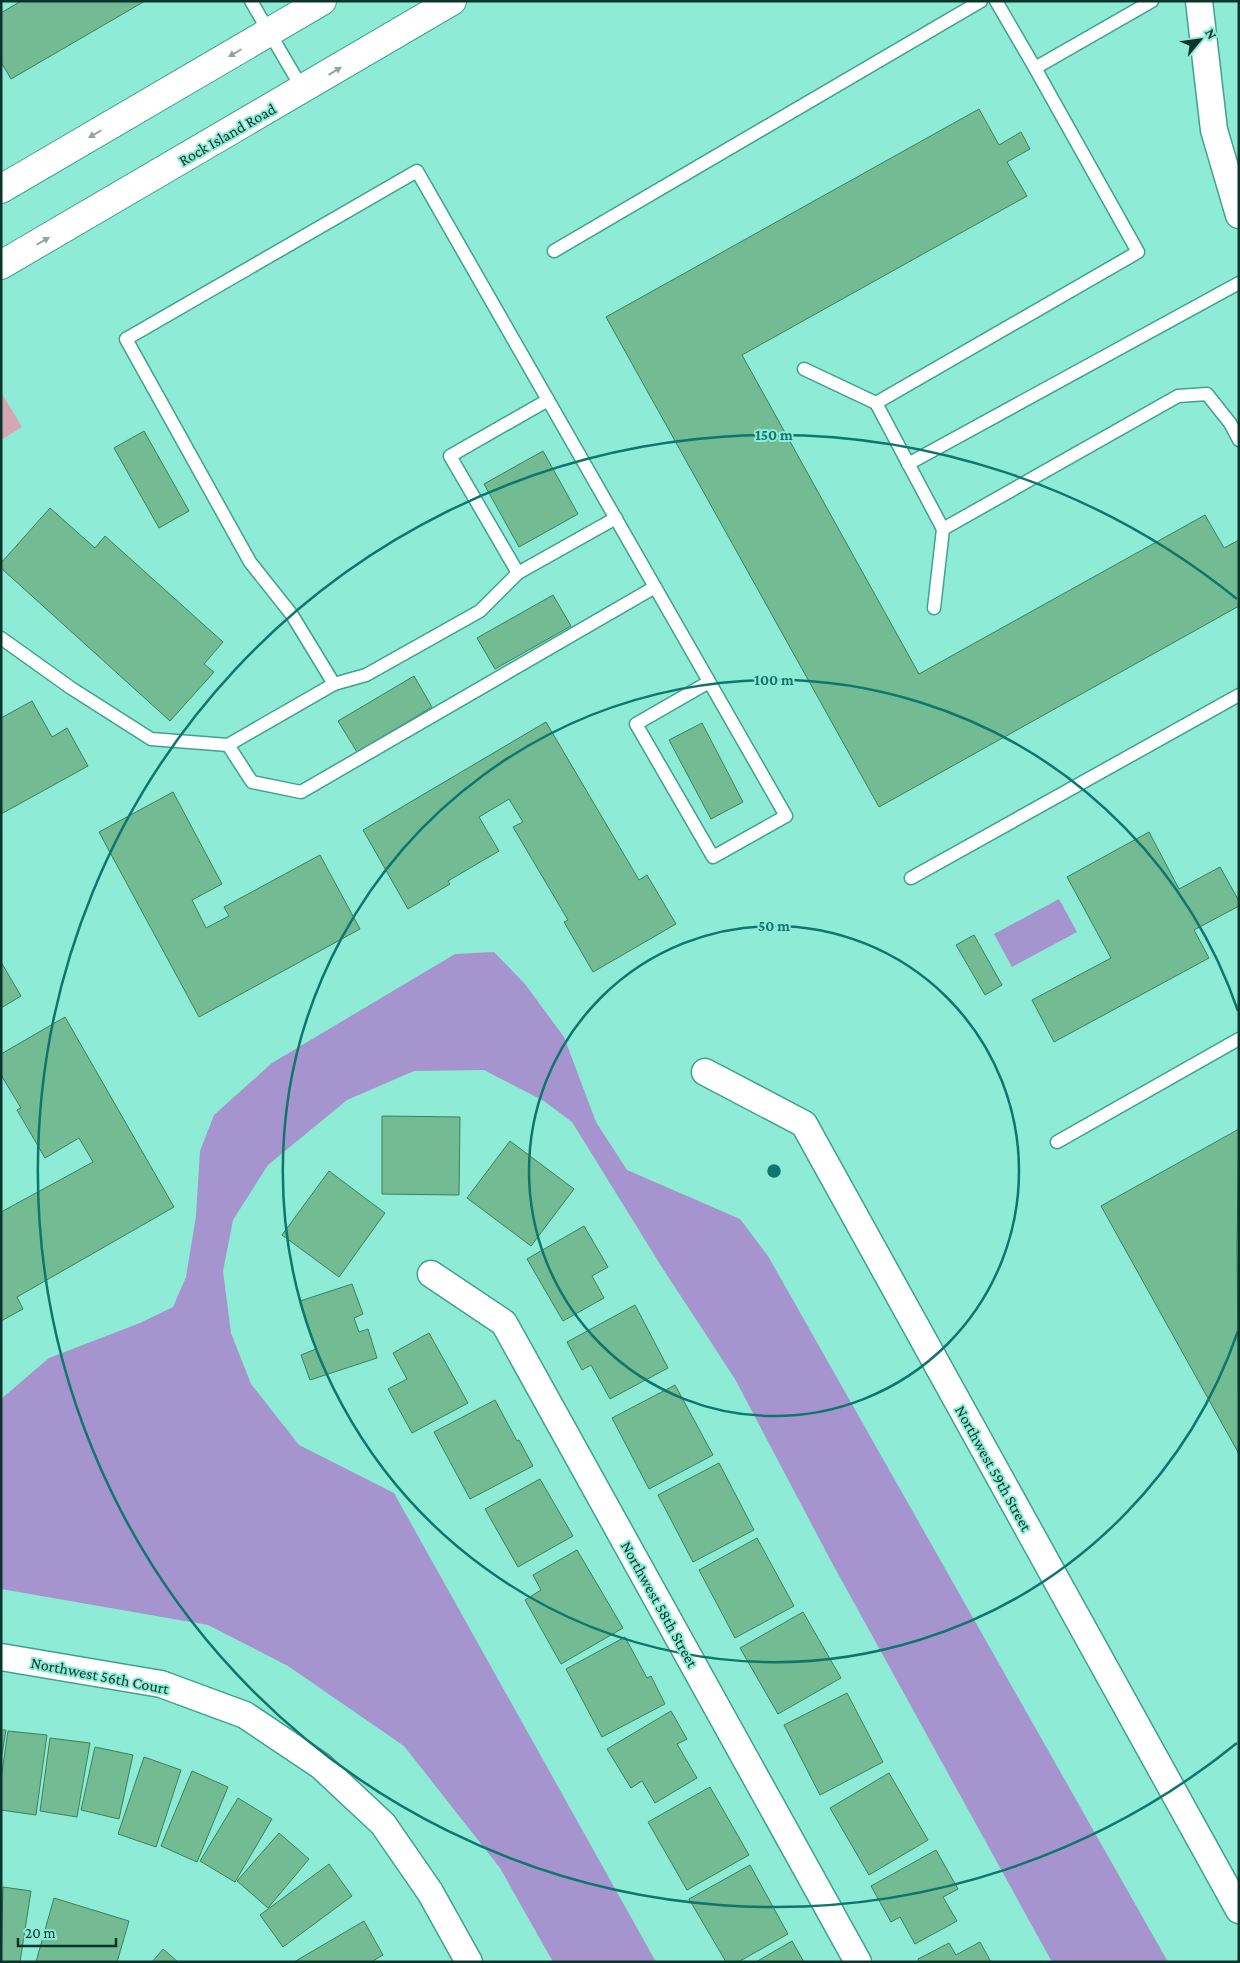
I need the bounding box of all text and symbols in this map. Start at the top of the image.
north arrow [1175,15,1225,65]
text: N [1202,26,1221,42]
one-way arrow [228,48,242,57]
one-way arrow [328,66,341,75]
street label: Rock Island Road [176,100,279,169]
one-way arrow [88,130,101,139]
one-way arrow [37,236,50,245]
text: 150 m [755,427,793,443]
text: 100 m [754,672,794,688]
text: 50 m [758,918,790,934]
centre of rings [765,1162,783,1180]
street label: Northwest 59th Street [952,1402,1036,1535]
street label: Northwest 58th Street [618,1538,702,1671]
street label: Northwest 56th Court [29,1654,171,1697]
scale bar [18,1916,115,1948]
text: 20 m [25,1925,56,1941]

